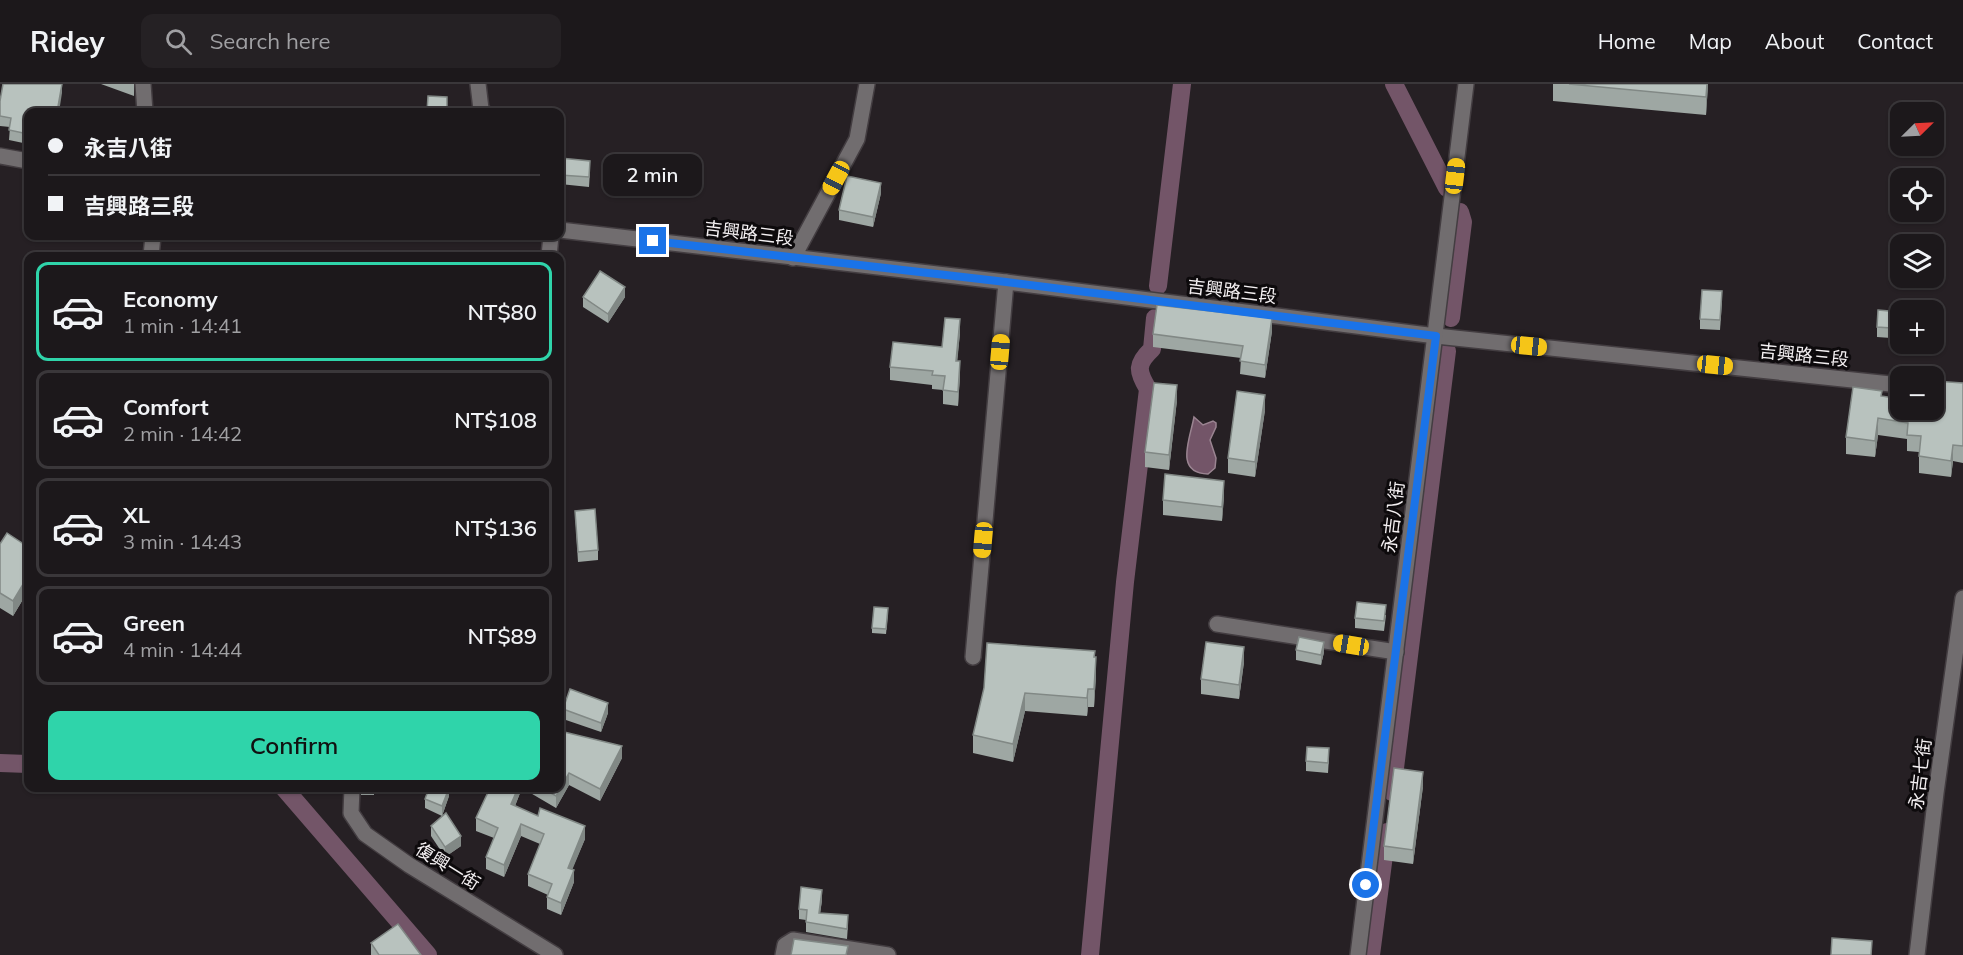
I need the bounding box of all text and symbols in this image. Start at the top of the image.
search box [141,14,561,68]
text: Ridey [30,24,105,59]
icon: search [162,25,195,58]
text: Search here [210,27,331,55]
text: Home [1598,28,1656,54]
text: Map [1689,28,1732,54]
text: About [1765,28,1824,54]
text: Contact [1857,28,1933,54]
north arrow [1890,102,1944,156]
map controls [1890,102,1944,420]
text: 永吉八街 [84,134,172,162]
callout: 2 min [604,154,702,196]
car [1444,157,1466,195]
car [820,158,852,198]
text: 2 min [627,162,678,187]
button: locate [1890,168,1944,222]
text: 吉興路三段 [84,192,194,220]
street label: 吉興路三段 [703,216,795,250]
route end [639,227,666,254]
button: layers [1890,234,1944,288]
street label: 吉興路三段 [1186,274,1278,308]
icon: car [51,285,105,339]
text: Economy [123,285,218,313]
text: NT$80 [467,298,537,326]
button: + [1890,300,1944,354]
text: 1 min · 14:41 [123,313,242,338]
car [989,333,1011,371]
car [1510,335,1548,357]
street label: 吉興路三段 [1758,339,1850,371]
car [1696,354,1734,376]
button: − [1890,366,1944,420]
icon: car [51,393,105,447]
text: Comfort [123,393,209,421]
text: NT$108 [454,406,537,434]
text: 2 min · 14:42 [123,421,242,446]
street label: 永吉八街 [1377,480,1409,554]
icon: car [51,501,105,555]
text: XL [123,501,150,529]
text: NT$136 [454,514,537,542]
car [972,521,994,559]
text: 3 min · 14:43 [123,529,242,554]
icon: car [51,609,105,663]
text: Green [123,609,185,637]
text: NT$89 [467,622,537,650]
car [1332,633,1370,657]
text: 4 min · 14:44 [123,637,242,662]
button: Confirm [48,711,540,780]
street label: 永吉七街 [1904,737,1936,811]
street label: 復興一街 [411,837,485,895]
route start [1352,871,1379,898]

